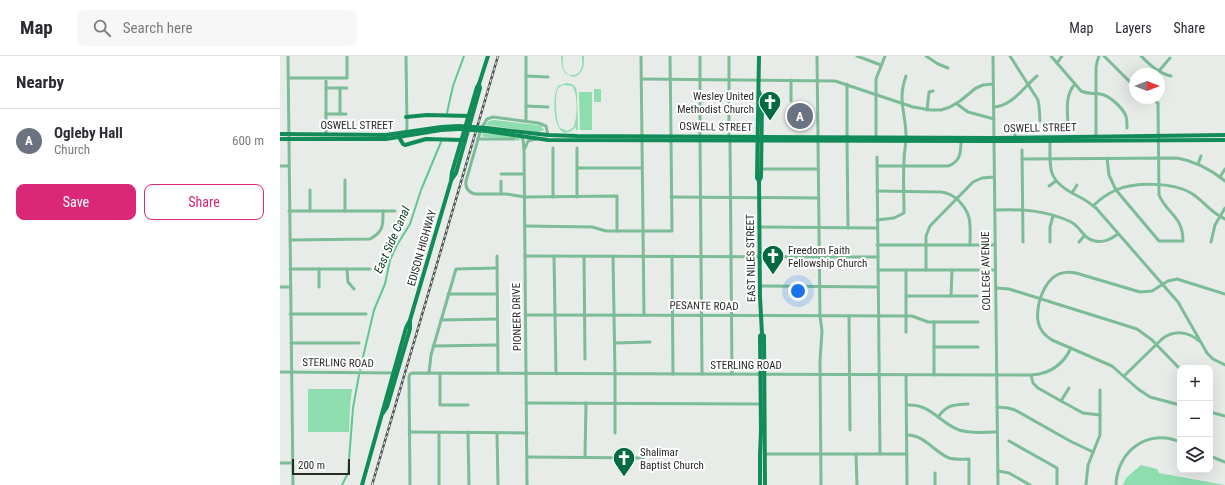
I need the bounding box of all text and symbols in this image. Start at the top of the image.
search box [77,10,357,46]
text: Map [20,16,53,39]
icon: search [91,17,113,39]
text: Search here [123,19,193,37]
text: Map [1069,20,1093,36]
text: Layers [1115,20,1152,36]
text: Share [1174,20,1205,36]
north arrow [1129,68,1165,104]
text: Nearby [16,72,64,92]
church icon: Wesley United Methodist Church [757,89,783,122]
place label: Wesley United Methodist Church [677,90,754,116]
pin: A [787,101,813,131]
street label: OSWELL STREET [320,119,394,132]
street label: OSWELL STREET [679,120,753,134]
street label: OSWELL STREET [1003,121,1077,135]
text: Ogleby Hall [54,124,123,142]
text: A [25,133,33,148]
text: 600 m [232,133,264,148]
text: Church [54,142,90,157]
button: Save [16,184,136,220]
button: Share [144,184,264,220]
water label: East Side Canal [371,204,413,276]
street label: EDISON HIGHWAY [405,208,439,288]
street label: EAST NILES STREET [744,214,758,302]
street label: COLLEGE AVENUE [979,231,993,311]
church icon: Freedom Faith Fellowship Church [760,243,786,276]
place label: Freedom Faith Fellowship Church [788,244,867,270]
your location [788,281,808,301]
street label: PIONEER DRIVE [510,282,524,351]
street label: PESANTE ROAD [669,299,739,313]
street label: STERLING ROAD [302,356,374,370]
street label: STERLING ROAD [710,359,782,372]
map controls [1177,365,1213,473]
button: + [1177,365,1213,401]
button: − [1177,401,1213,437]
button: layers [1177,437,1213,473]
church icon: Shalimar Baptist Church [611,445,637,478]
place label: Shalimar Baptist Church [640,446,704,472]
scale bar [292,457,350,476]
text: 200 m [298,459,325,472]

